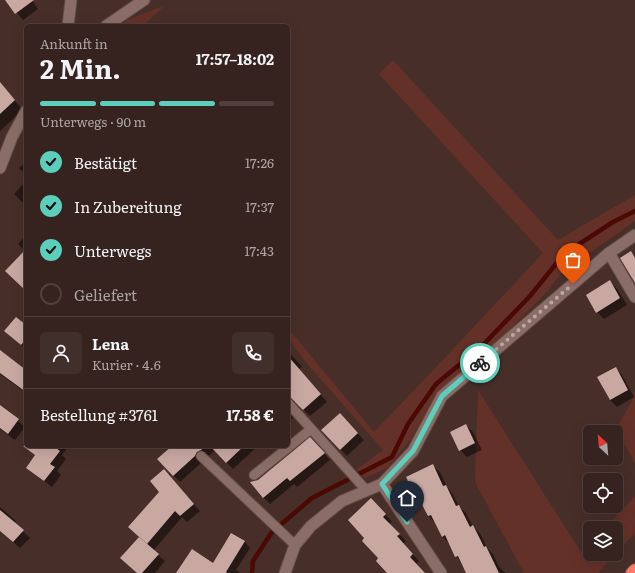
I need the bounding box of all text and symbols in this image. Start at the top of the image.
text: Ankunft in [40,34,108,53]
text: 17:57–18:02 [196,47,274,70]
text: 2 Min. [40,48,121,87]
text: Unterwegs · 90 m [40,112,146,131]
icon: check [40,151,62,173]
text: Bestätigt [74,151,137,174]
text: 17:26 [245,153,274,172]
icon: check [40,195,62,217]
text: In Zubereitung [74,195,182,218]
text: 17:37 [245,197,274,216]
icon: check [40,239,62,261]
text: Unterwegs [74,239,151,262]
text: 17:43 [244,241,274,260]
pin [556,243,590,284]
icon: bag [562,249,584,271]
text: Geliefert [74,283,137,306]
button: person [40,332,82,374]
text: Lena [92,332,129,355]
button: phone [232,332,274,374]
courier [460,343,500,383]
icon: bike [469,352,491,374]
text: Kurier · 4.6 [92,355,161,374]
text: Bestellung #3761 [40,403,158,426]
text: 17.58 € [226,403,274,426]
north arrow [583,425,623,465]
map controls [583,425,623,561]
button: locate [583,473,623,513]
pin [390,481,424,522]
icon: home [396,487,418,509]
button: layers [583,521,623,561]

